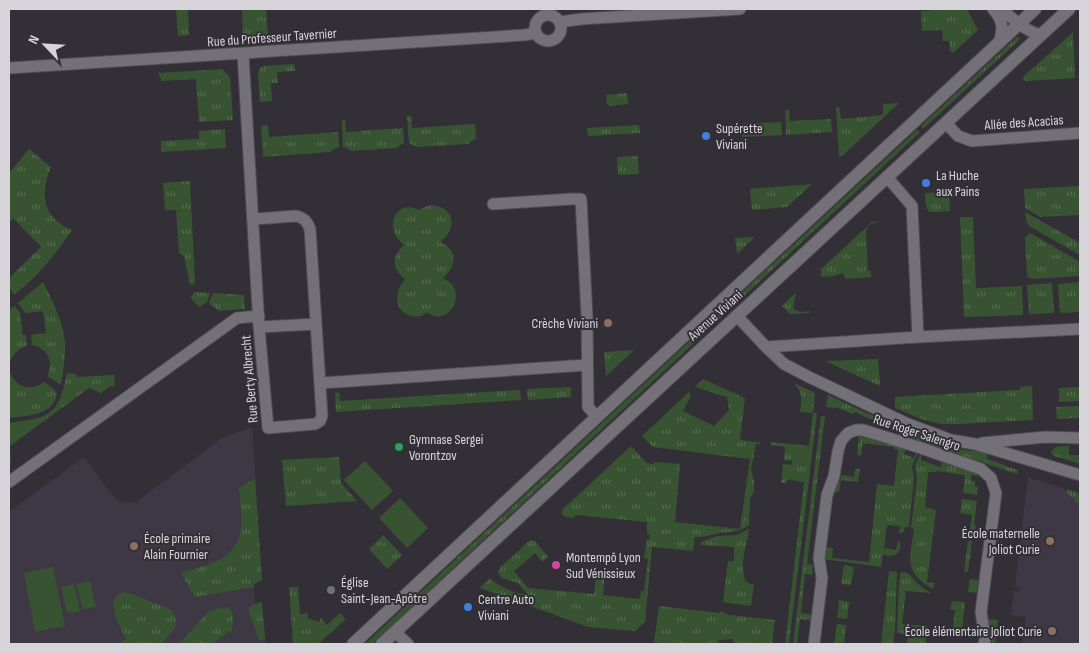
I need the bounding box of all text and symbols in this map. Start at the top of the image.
north arrow [20,20,70,70]
street label: Rue du Professeur Tavernier [207,24,337,51]
text: N [24,33,43,47]
street label: Allée des Acacias [983,111,1064,134]
place label: Supérette Viviani [716,120,763,153]
marker: Supérette Viviani [700,130,712,142]
place label: La Huche aux Pains [936,167,979,200]
marker: La Huche aux Pains [920,177,932,189]
street label: Avenue Viviani [684,287,746,345]
place label: Crèche Viviani [531,315,598,332]
marker: Crèche Viviani [602,317,614,329]
street label: Rue Berty Albrecht [237,334,262,424]
street label: Rue Roger Salengro [871,410,963,455]
place label: Gymnase Sergei Vorontzov [409,431,483,464]
marker: Gymnase Sergei Vorontzov [393,441,405,453]
place label: École maternelle Joliot Curie [962,525,1040,558]
place label: École primaire Alain Fournier [143,530,210,563]
marker: École maternelle Joliot Curie [1044,535,1056,547]
marker: École primaire Alain Fournier [128,540,140,552]
place label: Montempô Lyon Sud Vénissieux [566,549,641,582]
marker: Montempô Lyon Sud Vénissieux [550,559,562,571]
place label: Église Saint-Jean-Apôtre [341,574,427,607]
marker: Église Saint-Jean-Apôtre [325,584,337,596]
place label: Centre Auto Viviani [478,591,534,624]
marker: Centre Auto Viviani [462,601,474,613]
place label: École élémentaire Joliot Curie [905,623,1042,640]
marker: École élémentaire Joliot Curie [1046,625,1058,637]

